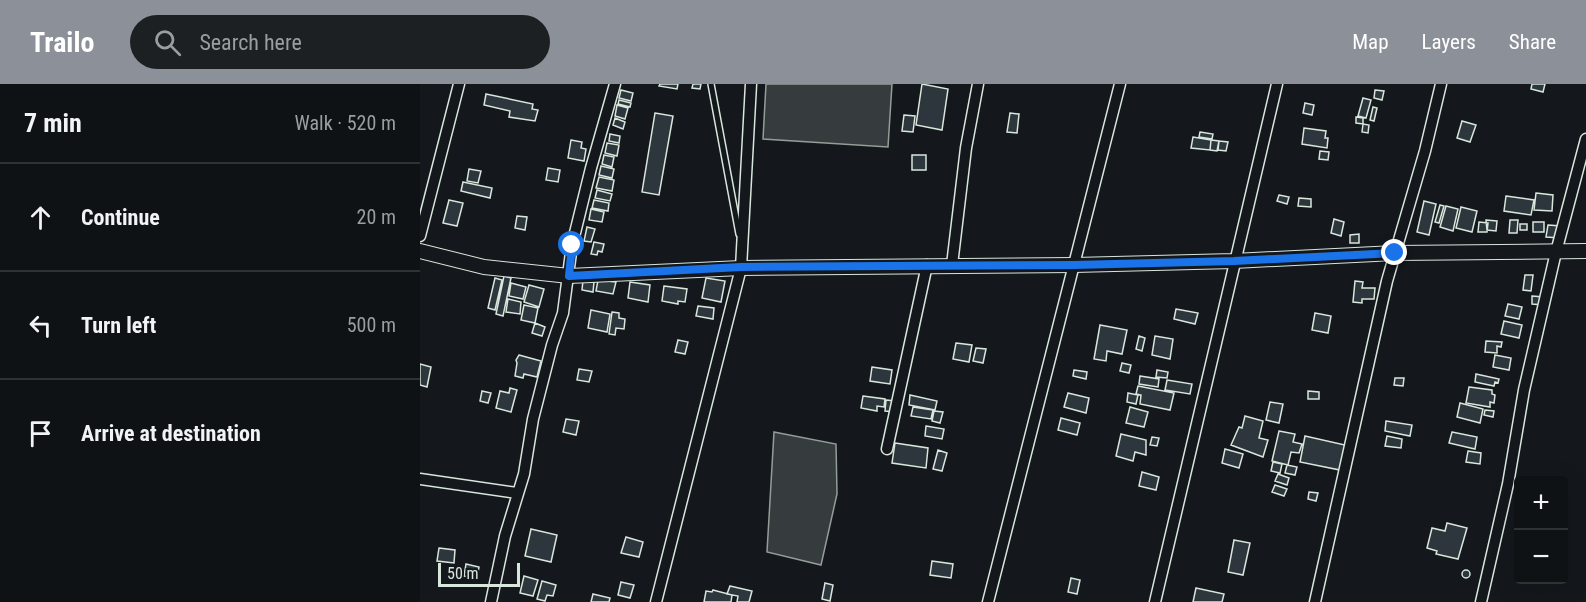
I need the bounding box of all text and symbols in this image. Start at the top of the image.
search box [130,15,550,69]
text: Trailo [30,26,94,59]
icon: search [151,26,184,59]
text: Search here [199,30,302,55]
text: Map [1352,30,1389,54]
text: Layers [1422,30,1476,54]
text: Share [1509,30,1556,54]
text: 7 min [24,108,82,138]
text: Walk · 520 m [295,111,396,135]
icon: ahead [24,201,57,234]
text: Continue [81,205,160,230]
text: 20 m [357,205,396,229]
route start [558,231,584,257]
route end [1381,239,1407,265]
icon: left [24,309,57,342]
text: Turn left [81,313,156,338]
text: 500 m [347,313,396,337]
icon: arrive [24,417,57,450]
text: Arrive at destination [81,421,261,446]
map controls [1514,476,1568,584]
button: + [1514,476,1568,530]
button: − [1514,530,1568,584]
scale bar [438,560,520,588]
text: 50 m [447,564,479,583]

